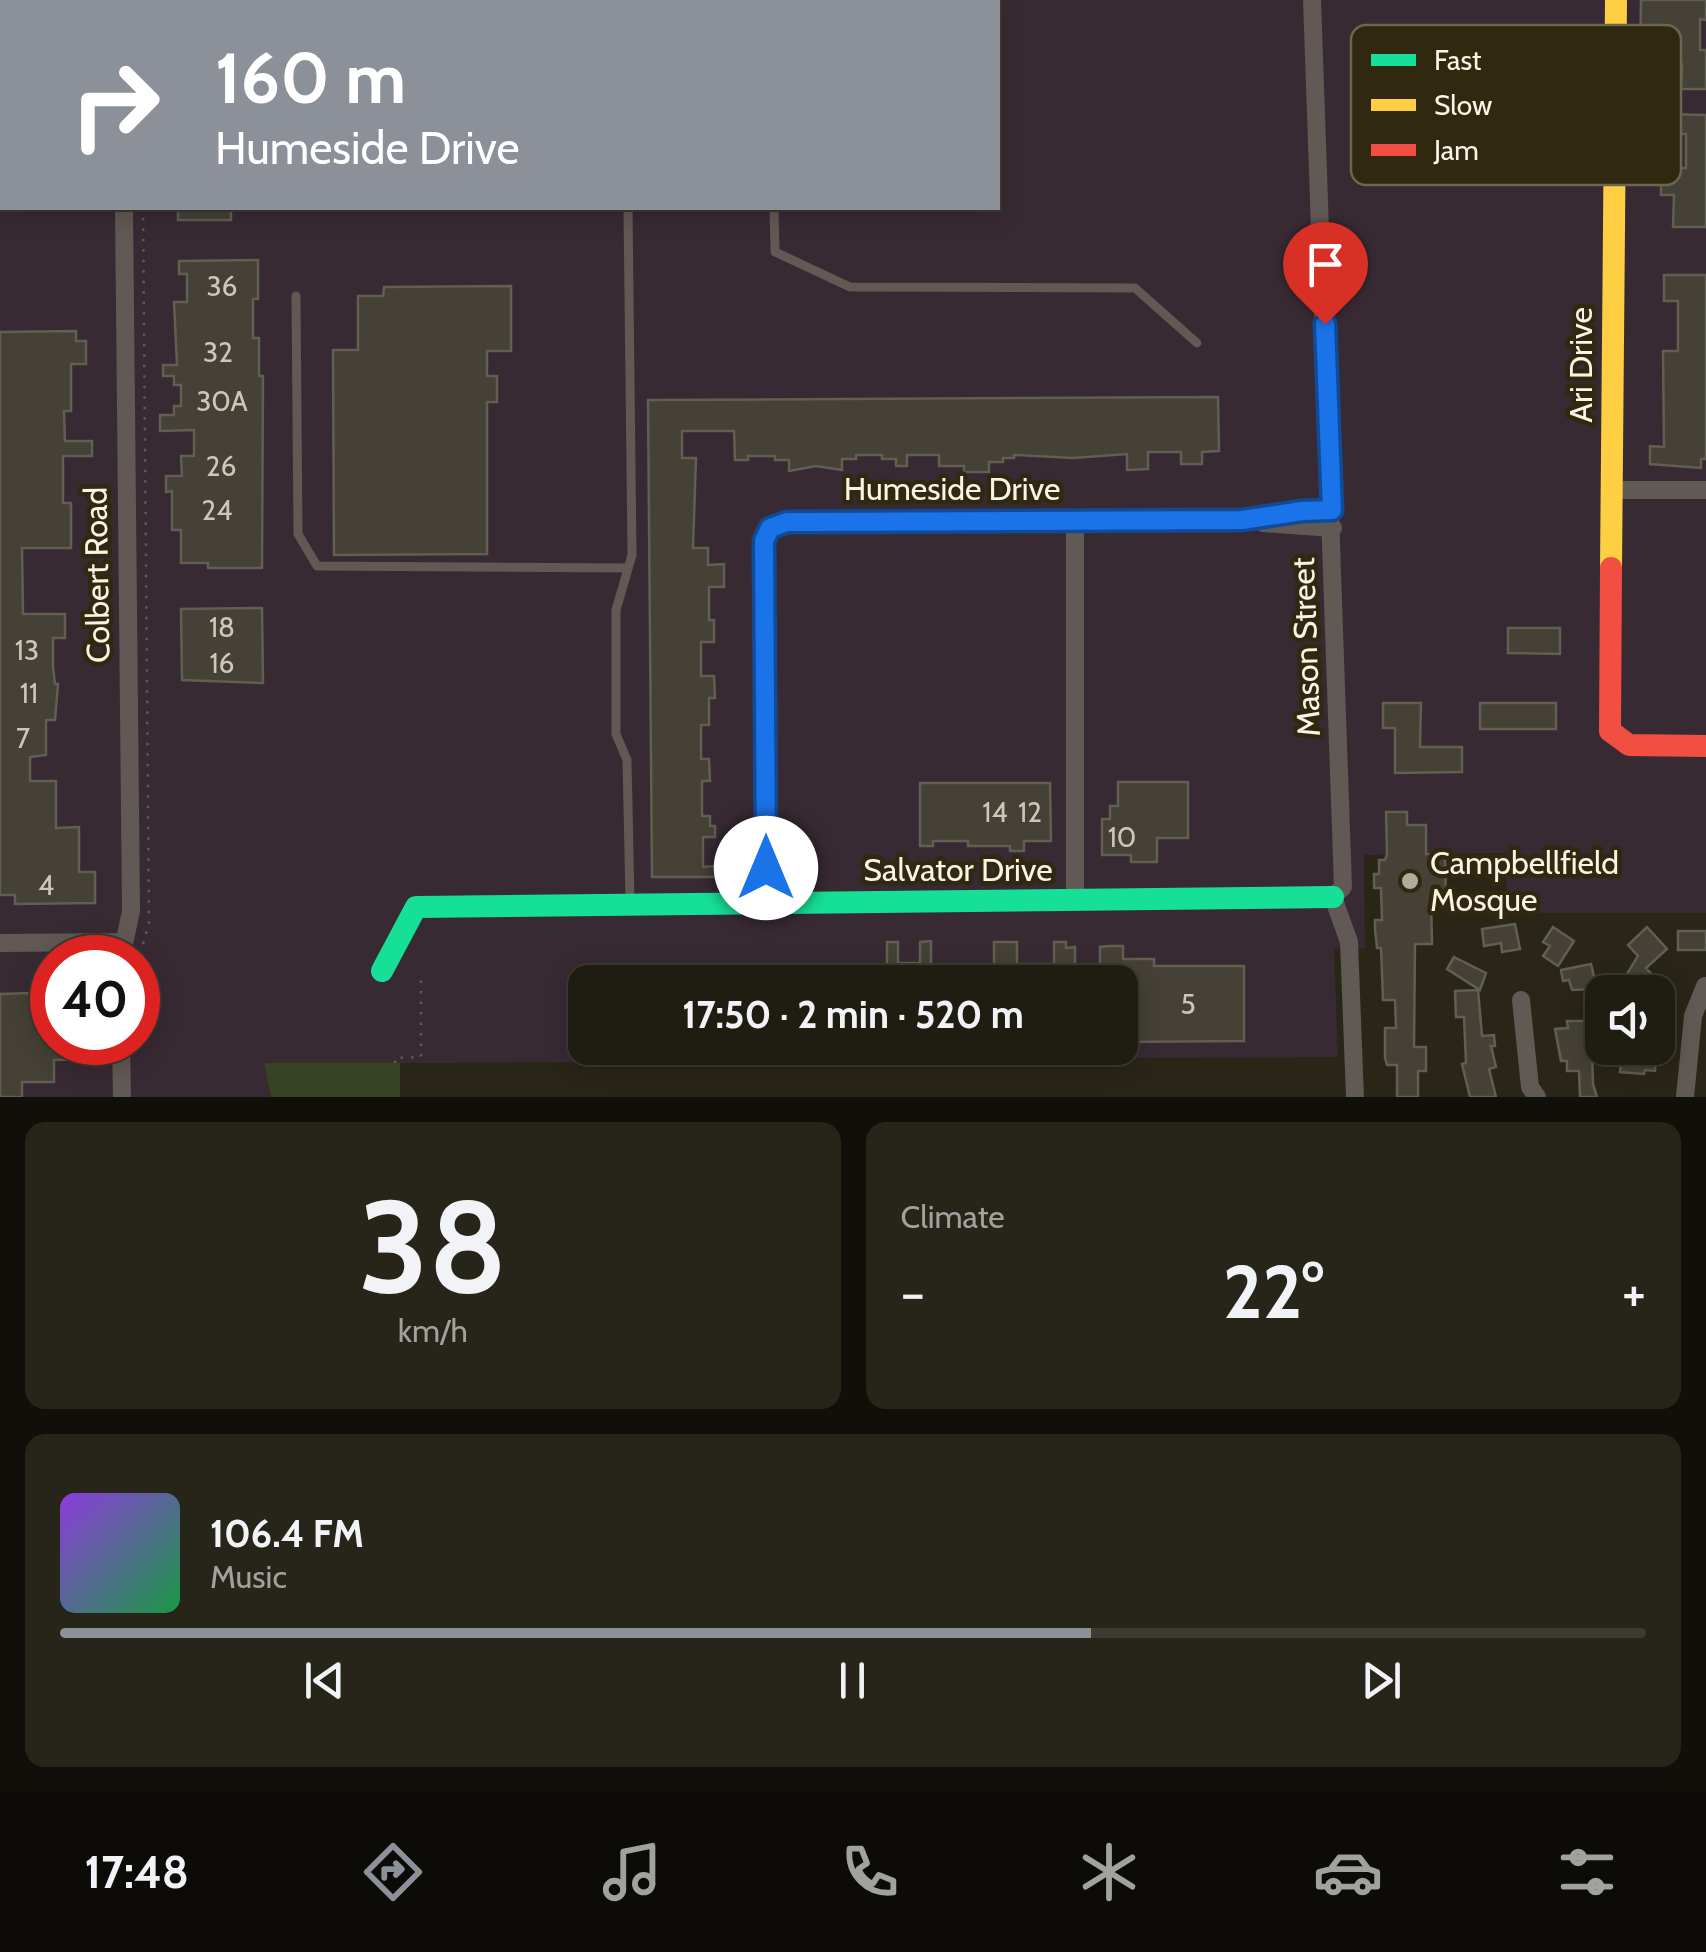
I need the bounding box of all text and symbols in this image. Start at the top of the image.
legend [1351,25,1681,185]
text: 160 m [215,35,406,121]
icon: right [50,40,180,170]
text: Fast [1434,43,1482,77]
text: Slow [1434,88,1492,122]
text: Humeside Drive [215,121,520,175]
text: Jam [1433,133,1479,167]
pin [1283,222,1368,325]
icon: arrive [1298,237,1353,292]
house number: 36 [206,269,238,303]
street label: Ari Drive [1561,307,1600,423]
house number: 32 [203,335,233,369]
house number: 30A [196,384,249,418]
house number: 26 [206,449,236,483]
street label: Humeside Drive [844,469,1060,508]
street label: Colbert Road [75,487,118,663]
house number: 24 [202,493,232,527]
street label: Mason Street [1283,557,1328,737]
house number: 18 [209,610,235,644]
house number: 13 [15,633,39,667]
house number: 16 [209,646,235,680]
house number: 11 [20,676,38,710]
house number: 7 [16,721,30,755]
house number: 14 [982,795,1008,829]
house number: 12 [1018,795,1042,829]
position arrow [714,816,818,920]
house number: 10 [1108,820,1136,854]
place label: Campbellfield Mosque [1430,843,1619,919]
street label: Salvator Drive [863,850,1053,889]
house number: 4 [38,868,54,902]
marker: Campbellfield Mosque [1399,870,1421,892]
speed limit sign: 40 [30,935,160,1065]
map controls [1585,975,1675,1065]
button: sound [1585,975,1675,1065]
house number: 5 [1180,987,1196,1021]
text: 17:50 · 2 min · 520 m [682,991,1024,1038]
text: 38 [358,1167,507,1325]
text: Climate [901,1197,1005,1236]
text: 22° [1223,1246,1324,1337]
text: − [901,1259,925,1326]
text: + [1622,1259,1646,1326]
text: km/h [398,1311,468,1350]
text: 106.4 FM [210,1510,364,1557]
text: Music [210,1557,287,1596]
icon: previous [297,1653,352,1708]
icon: pause [825,1653,880,1708]
icon: next [1354,1653,1409,1708]
icon: directions [358,1837,428,1907]
icon: music [597,1837,667,1907]
icon: phone [835,1837,905,1907]
icon: climate [1074,1837,1144,1907]
icon: car [1313,1837,1383,1907]
icon: filters [1552,1837,1622,1907]
text: 17:48 [84,1845,189,1899]

